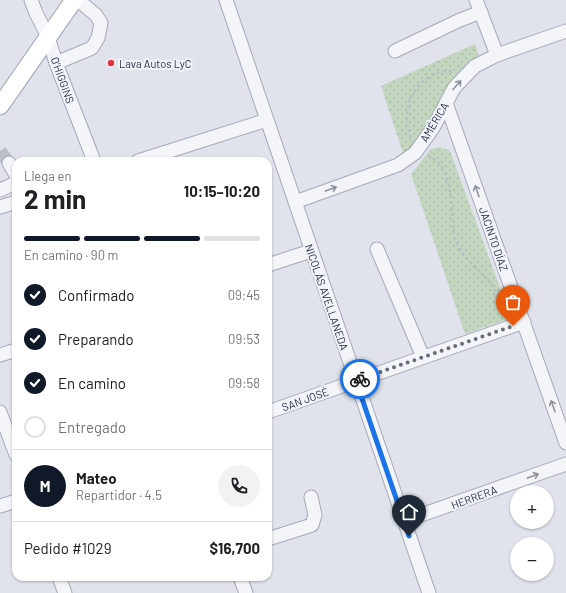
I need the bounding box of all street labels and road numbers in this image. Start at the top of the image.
street label: O'HIGGINS [49,55,77,105]
street label: AMÉRICA [417,99,451,144]
street label: JACINTO DÍAZ [477,205,511,273]
street label: NICOLÁS AVELLANEDA [303,242,351,352]
street label: SAN JOSÉ [280,384,330,413]
street label: HERRERA [449,483,499,511]

